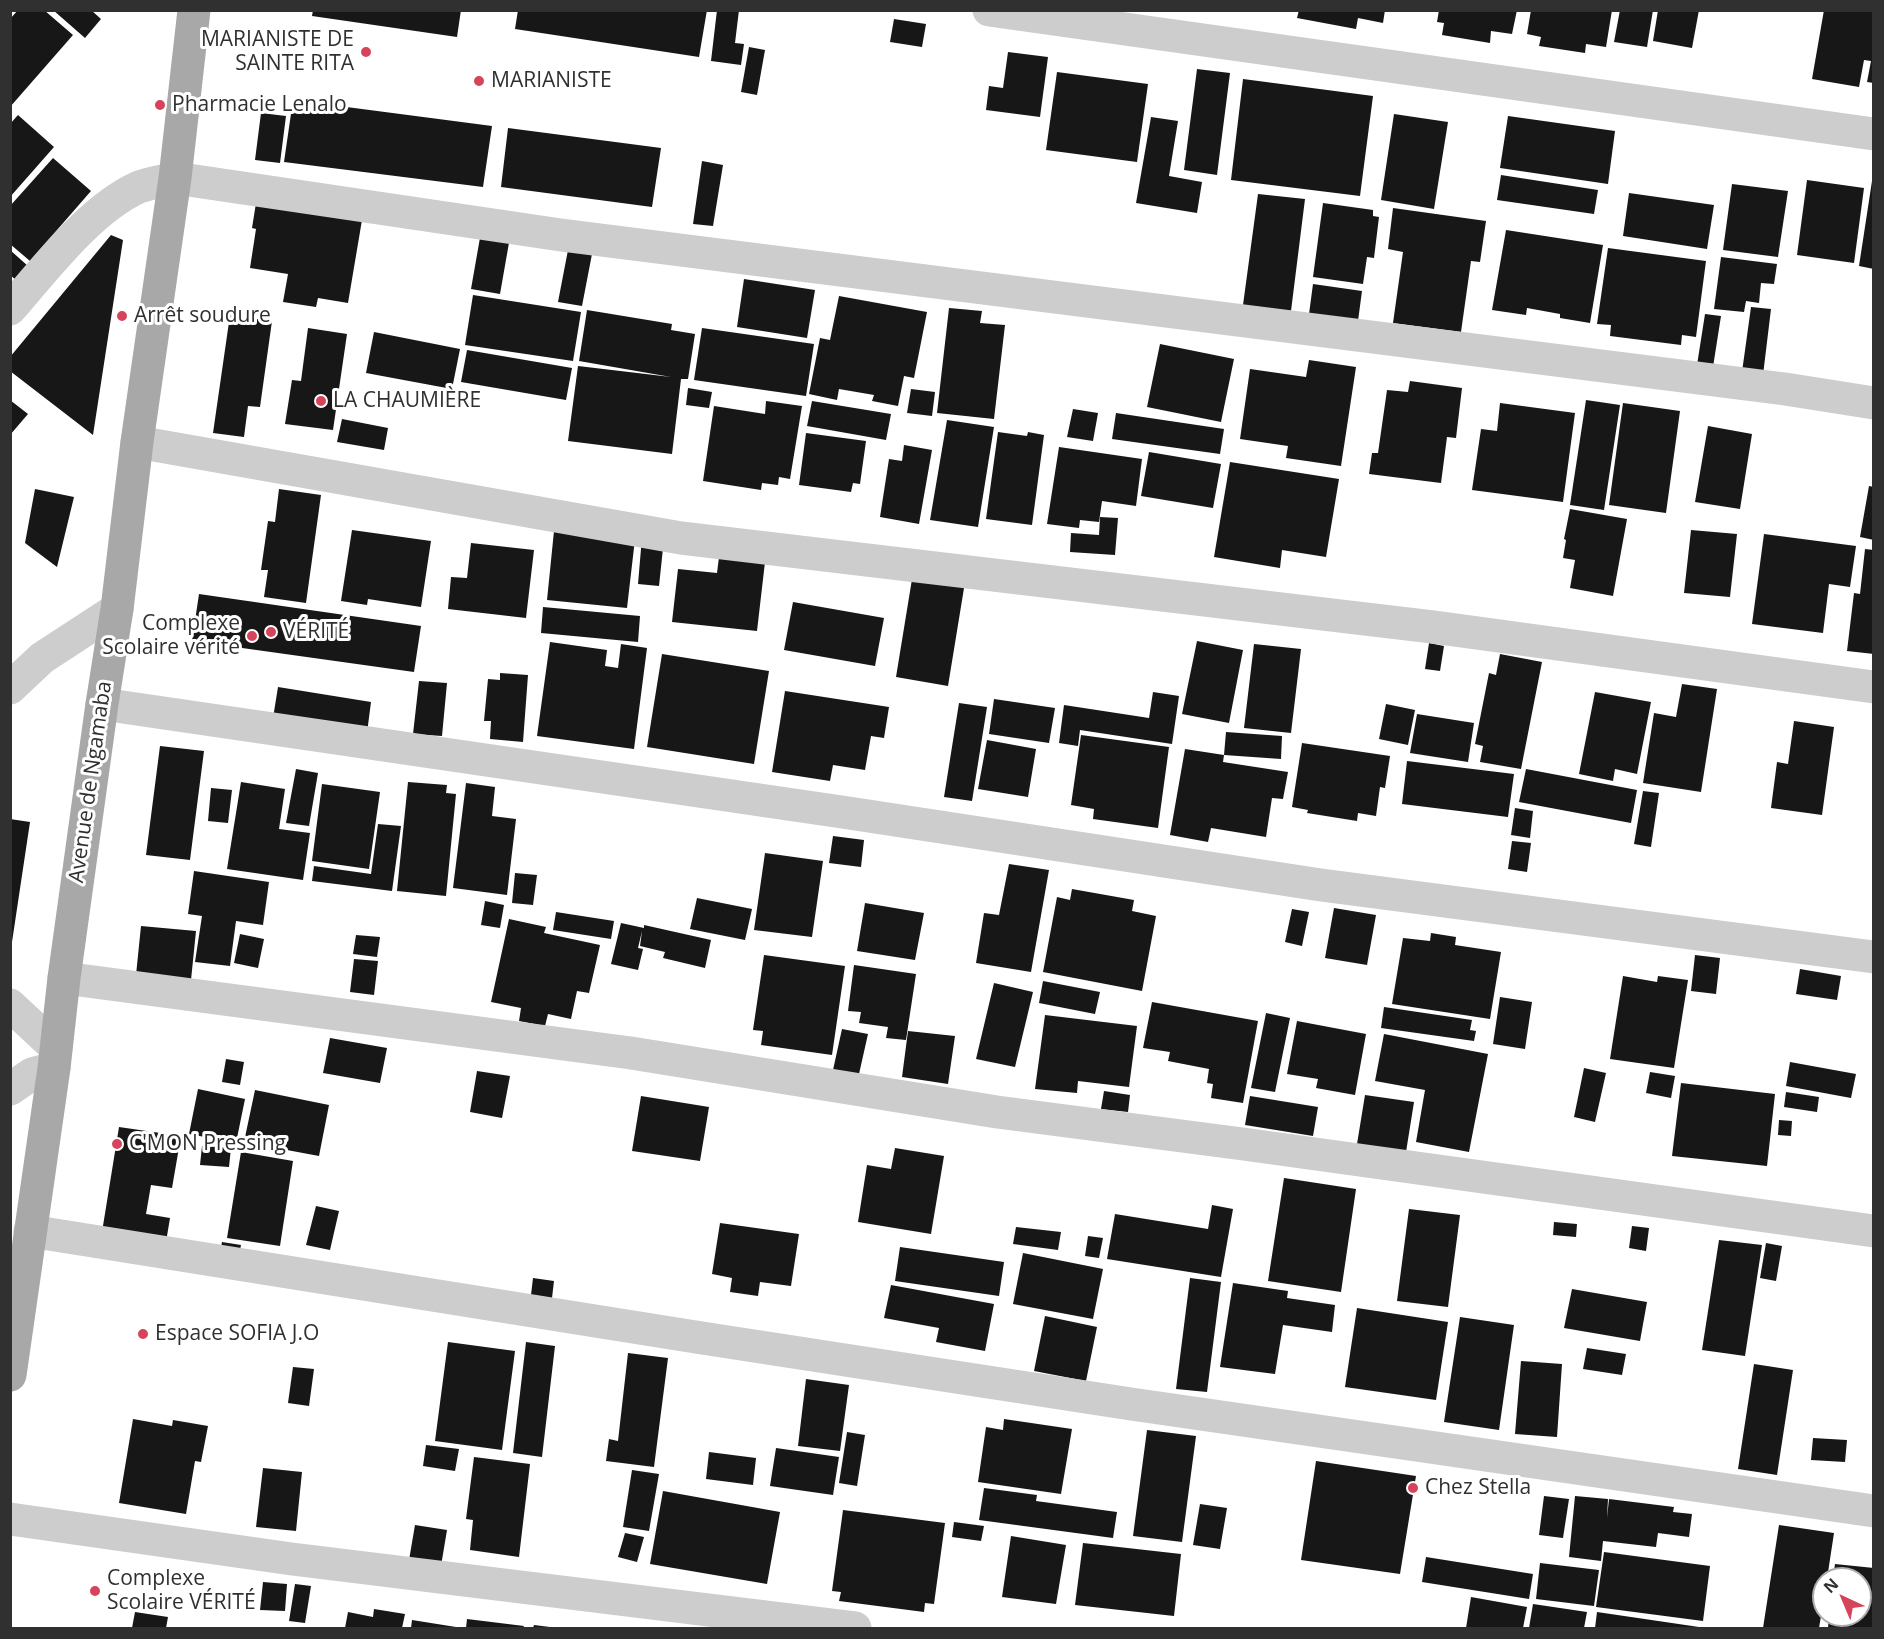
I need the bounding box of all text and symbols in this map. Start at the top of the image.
place label: MARIANISTE DE SAINTE RITA [201,27,354,77]
marker: MARIANISTE DE SAINTE RITA [359,45,373,59]
place label: MARIANISTE [491,68,612,94]
marker: MARIANISTE [472,74,486,88]
place label: Pharmacie Lenalo [172,92,347,118]
marker: Pharmacie Lenalo [153,98,167,112]
place label: Arrêt soudure [134,303,271,329]
marker: Arrêt soudure [115,309,129,323]
place label: LA CHAUMIÈRE [333,388,481,414]
marker: LA CHAUMIÈRE [314,394,328,408]
place label: Complexe Scolaire vérité [102,611,240,661]
place label: VÉRITÉ [283,619,349,645]
marker: VÉRITÉ [264,625,278,639]
marker: Complexe Scolaire vérité [245,629,259,643]
street label: Avenue de Ngamaba [64,680,118,884]
place label: C'MON Pressing [129,1131,286,1157]
marker: C'MON Pressing [110,1137,124,1151]
place label: Espace SOFIA J.O [155,1321,319,1347]
marker: Espace SOFIA J.O [136,1327,150,1341]
place label: Chez Stella [1425,1475,1531,1501]
marker: Chez Stella [1406,1481,1420,1495]
place label: Complexe Scolaire VÉRITÉ [107,1566,256,1616]
north arrow [1812,1567,1872,1627]
text: N [1819,1573,1843,1598]
marker: Complexe Scolaire VÉRITÉ [88,1584,102,1598]

